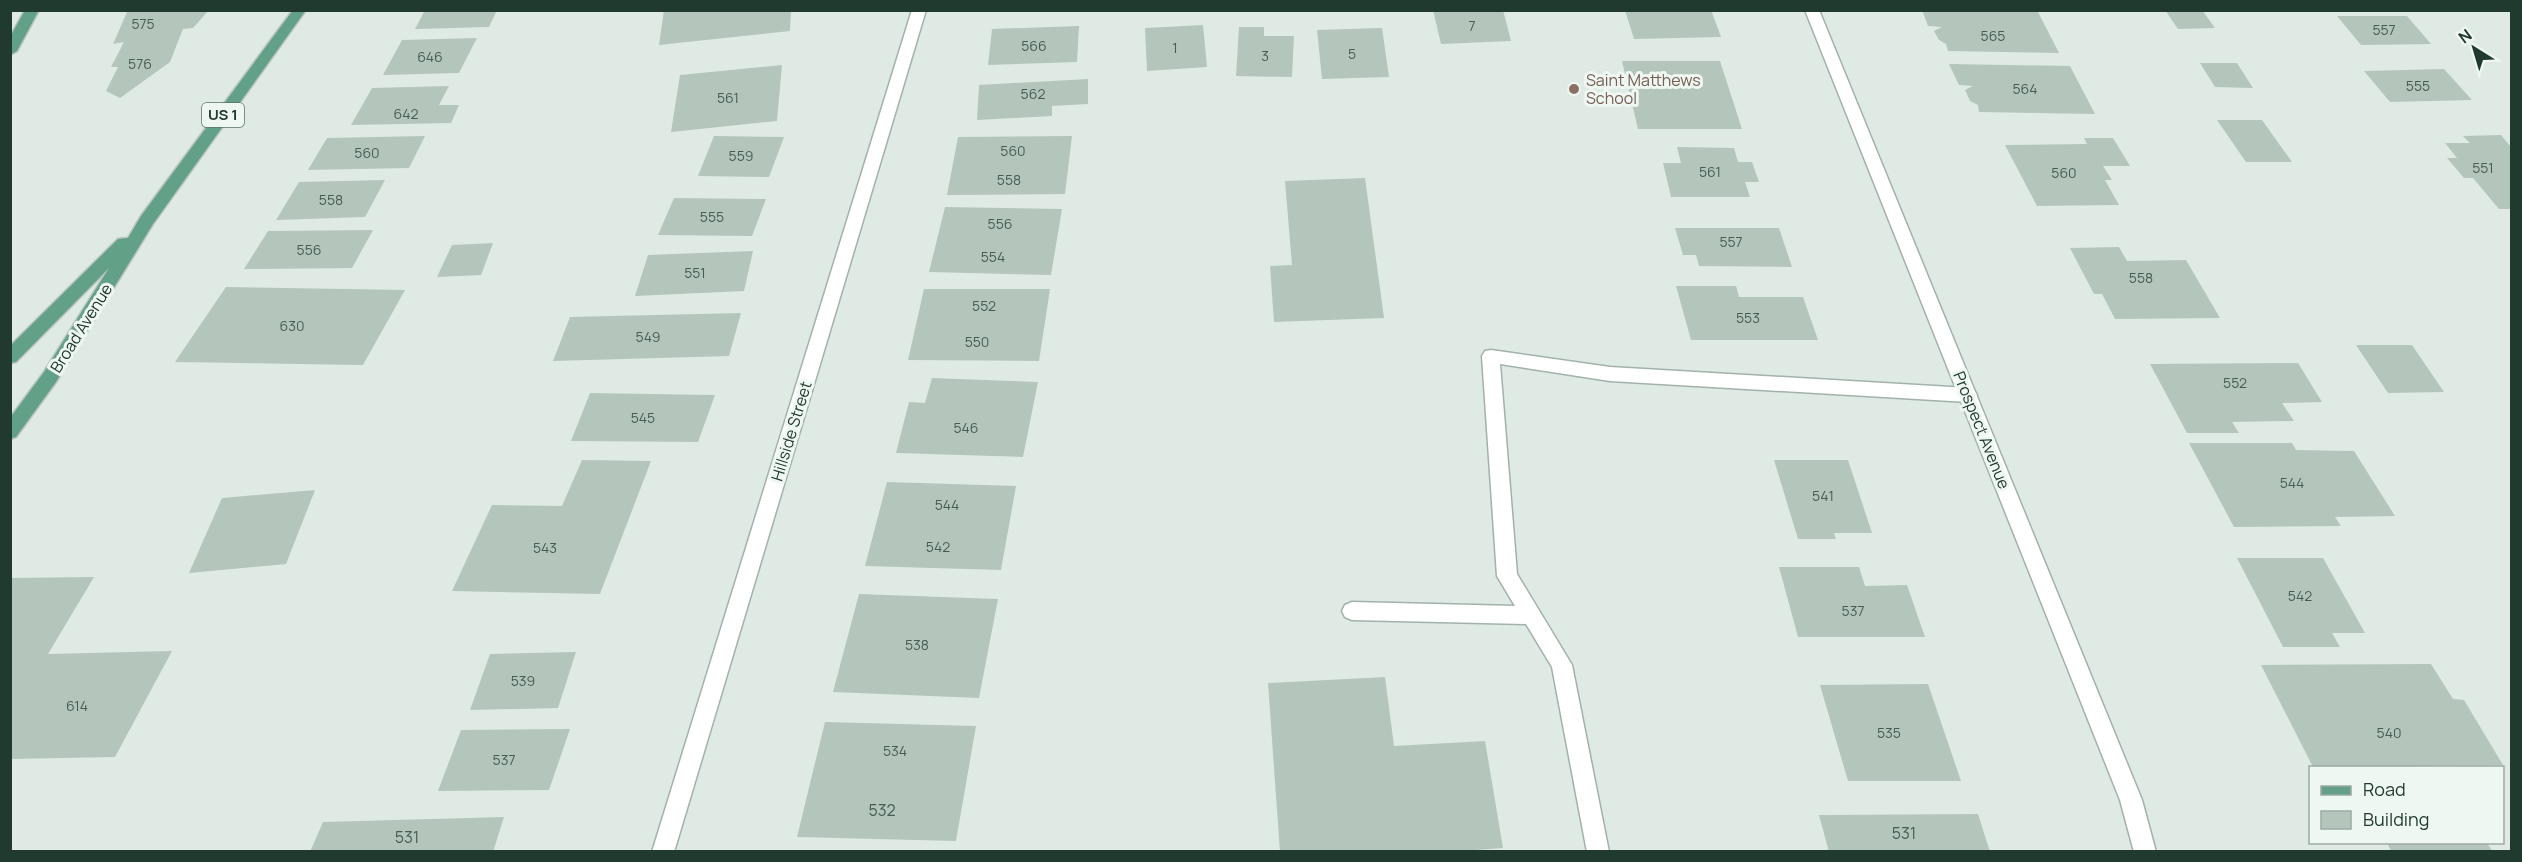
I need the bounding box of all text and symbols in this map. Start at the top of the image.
house number: 575 [131,14,155,33]
house number: 7 [1468,16,1476,35]
north arrow [2444,18,2504,78]
house number: 557 [2372,20,2396,39]
text: N [2454,24,2476,48]
house number: 565 [1981,26,2005,45]
house number: 566 [1021,36,1047,55]
house number: 1 [1172,38,1178,57]
house number: 5 [1348,44,1356,63]
house number: 3 [1261,46,1269,65]
house number: 646 [417,47,443,66]
house number: 576 [128,54,152,73]
place label: Saint Matthews School [1586,69,1701,109]
house number: 555 [2406,76,2430,95]
house number: 564 [2012,79,2038,98]
marker: Saint Matthews School [1567,82,1581,96]
house number: 562 [1021,84,1045,103]
house number: 561 [717,88,739,107]
road number: US 1 [202,103,244,127]
house number: 642 [394,104,418,123]
house number: 560 [1000,141,1026,160]
house number: 560 [354,143,380,162]
house number: 559 [729,146,753,165]
house number: 551 [2472,158,2494,177]
house number: 561 [1699,162,1721,181]
house number: 560 [2051,163,2077,182]
house number: 558 [997,170,1021,189]
house number: 558 [319,190,343,209]
house number: 555 [700,207,724,226]
house number: 556 [988,214,1012,233]
house number: 557 [1719,232,1743,251]
house number: 556 [297,240,321,259]
house number: 554 [981,247,1005,266]
house number: 551 [684,263,706,282]
house number: 558 [2129,268,2153,287]
street label: Broad Avenue [45,279,117,377]
house number: 552 [972,296,996,315]
house number: 553 [1736,308,1760,327]
house number: 630 [280,316,304,335]
house number: 549 [636,327,660,346]
house number: 550 [965,332,989,351]
street label: Prospect Avenue [1948,368,2016,492]
house number: 552 [2223,373,2247,392]
street label: Hillside Street [765,378,817,484]
house number: 545 [631,408,655,427]
house number: 546 [953,418,979,437]
house number: 544 [2280,473,2304,492]
house number: 541 [1812,486,1834,505]
house number: 544 [935,495,959,514]
house number: 542 [926,537,950,556]
house number: 543 [533,538,557,557]
house number: 542 [2288,586,2312,605]
house number: 537 [1842,601,1864,620]
house number: 538 [905,635,929,654]
house number: 539 [511,671,535,690]
house number: 614 [66,696,88,715]
house number: 535 [1877,723,1901,742]
house number: 540 [2377,723,2401,742]
house number: 534 [883,741,907,760]
house number: 537 [493,750,515,769]
legend [2309,766,2504,844]
text: Road [2363,777,2406,801]
house number: 532 [868,799,896,821]
text: Building [2363,807,2429,831]
house number: 531 [1892,822,1916,844]
house number: 531 [395,826,419,848]

